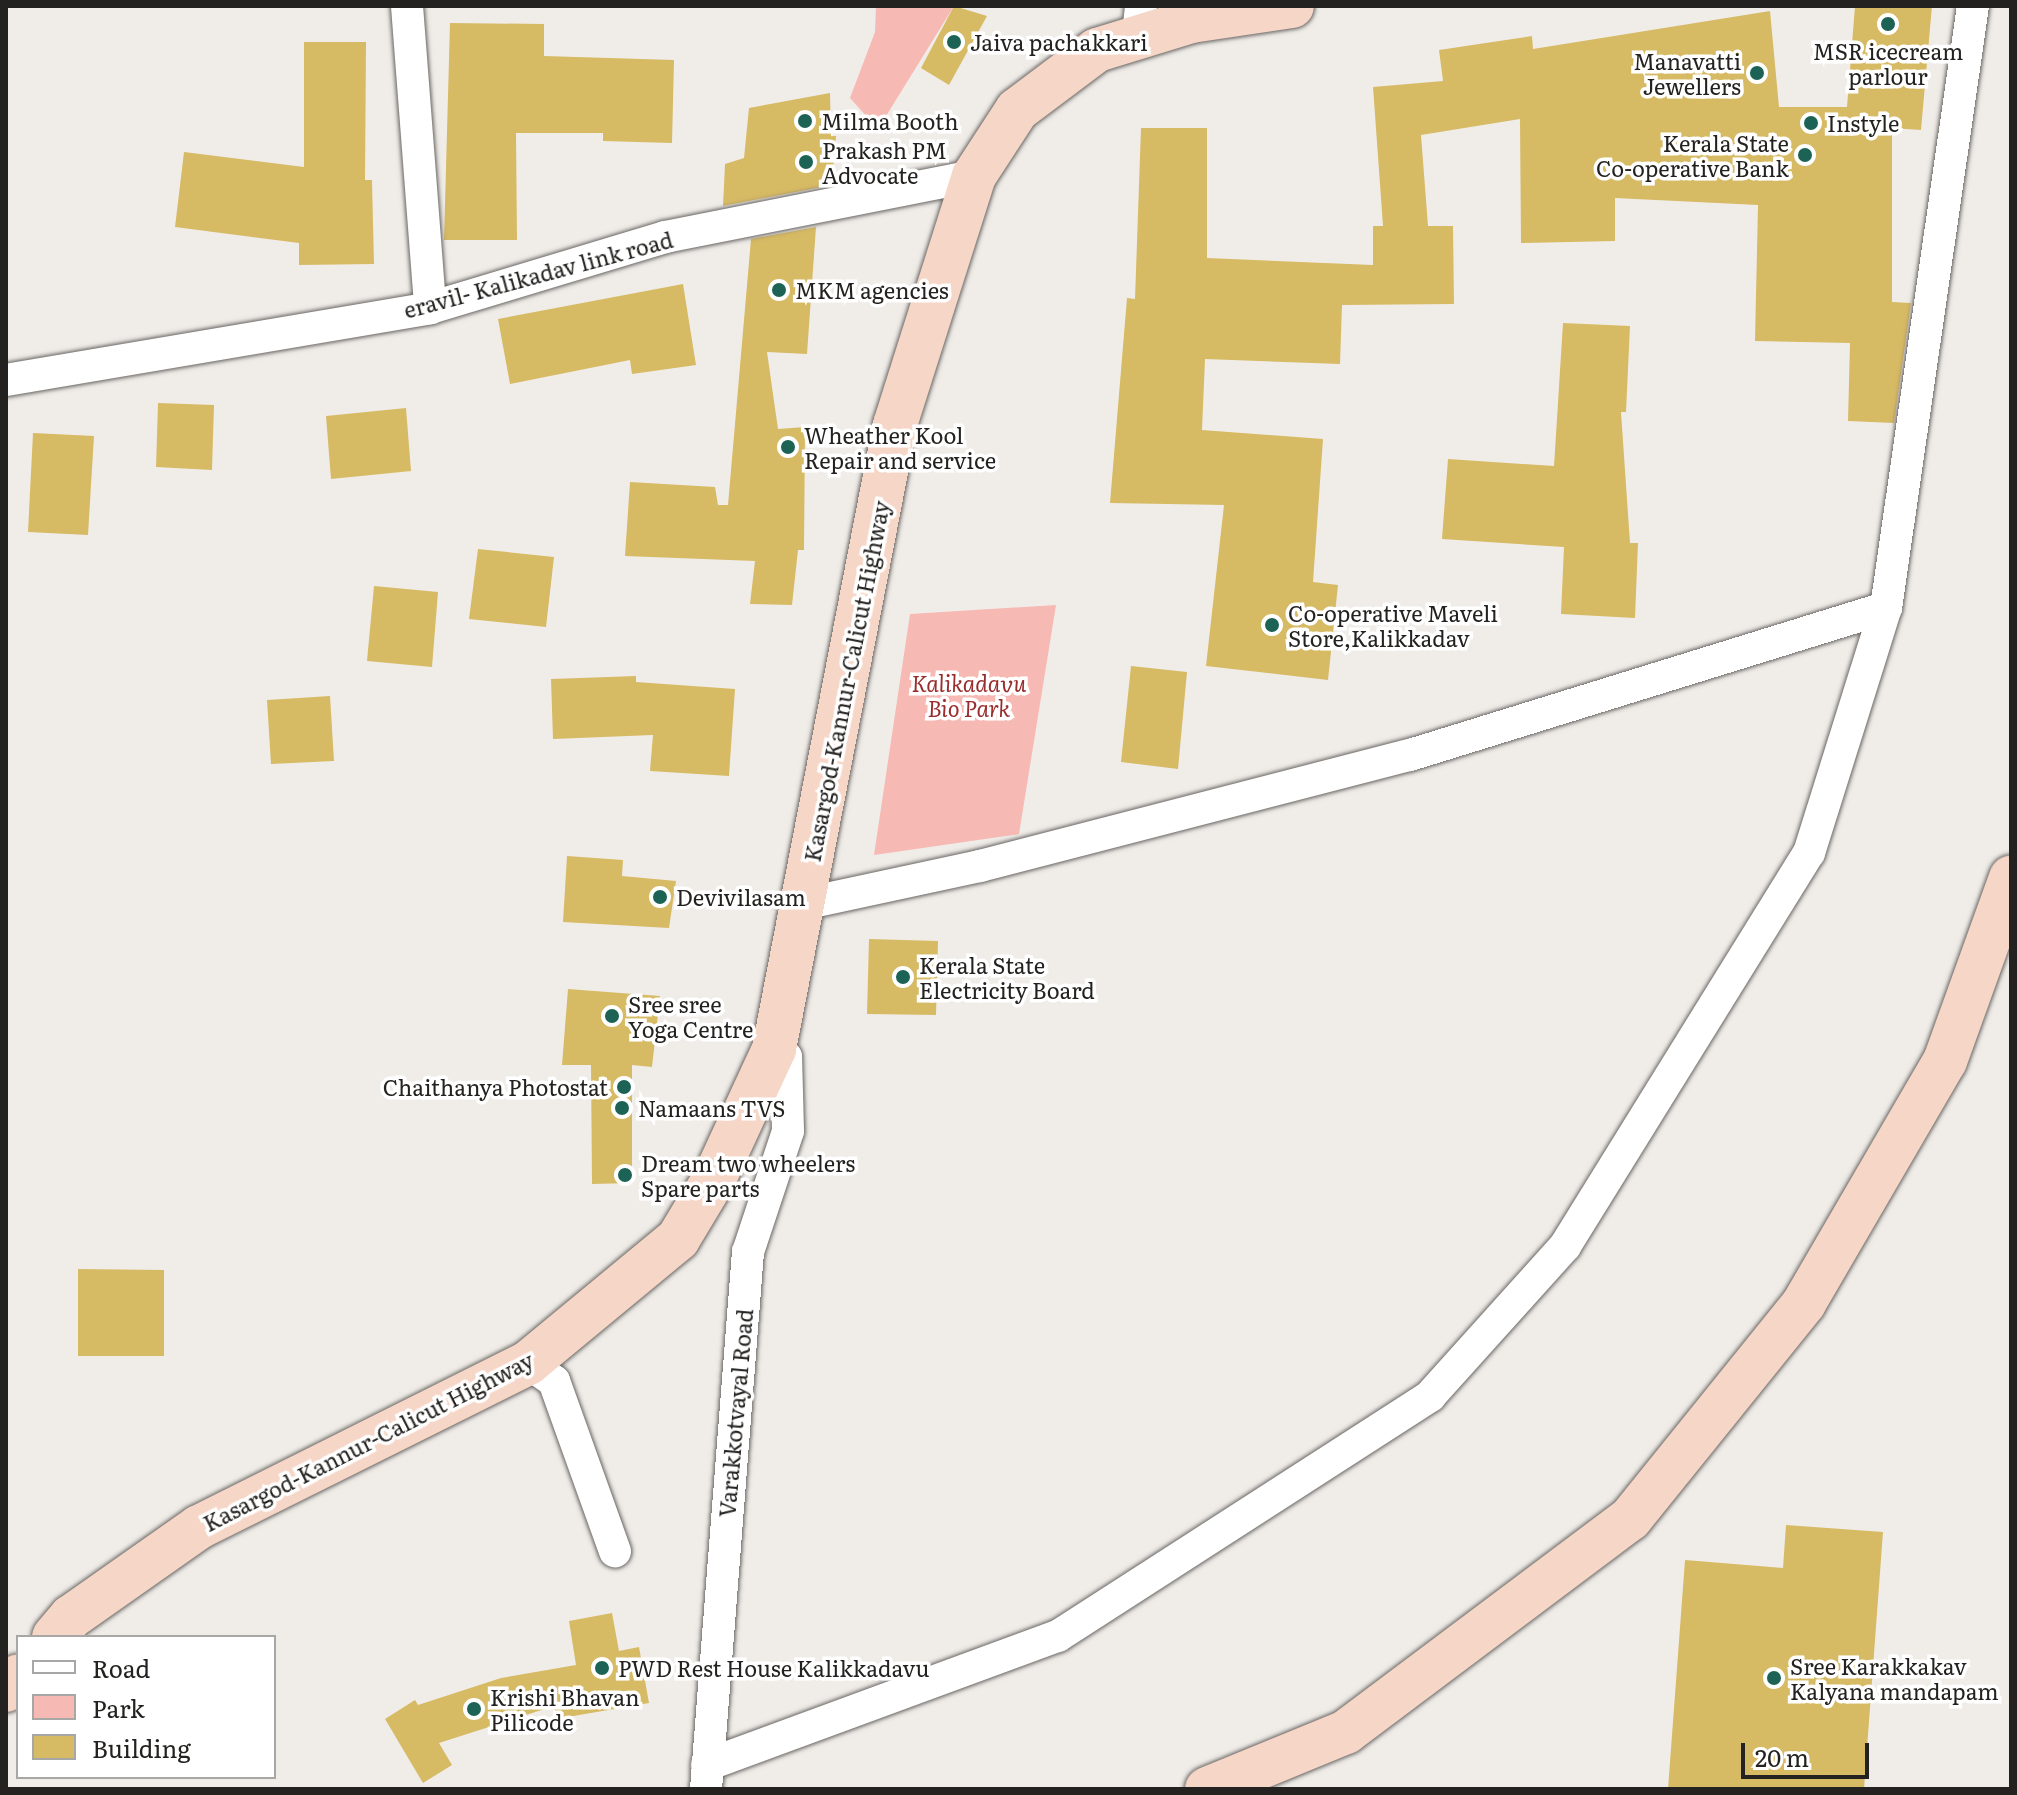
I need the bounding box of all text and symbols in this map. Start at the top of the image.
marker: MSR icecream parlour [1879,15,1897,33]
place label: Jaiva pachakkari [970,29,1148,55]
marker: Jaiva pachakkari [945,33,963,51]
place label: MSR icecream parlour [1813,37,1963,88]
place label: Manavatti Jewellers [1633,47,1741,98]
marker: Manavatti Jewellers [1748,64,1766,82]
place label: Milma Booth [821,108,958,134]
place label: Instyle [1827,110,1899,136]
marker: Milma Booth [796,112,814,130]
marker: Instyle [1802,114,1820,132]
place label: Kerala State Co-operative Bank [1596,129,1789,180]
place label: Prakash PM Advocate [822,136,947,188]
marker: Kerala State Co-operative Bank [1796,146,1814,164]
marker: Prakash PM Advocate [797,153,815,171]
street label: eravil- Kalikadav link road [401,225,675,323]
place label: MKM agencies [795,277,949,303]
marker: MKM agencies [770,281,788,299]
place label: Wheather Kool Repair and service [804,421,996,472]
marker: Wheather Kool Repair and service [779,438,797,456]
street label: Kasargod-Kannur-Calicut Highway [798,498,894,864]
place label: Co-operative Maveli Store,Kalikkadav [1288,599,1498,650]
marker: Co-operative Maveli Store,Kalikkadav [1263,616,1281,634]
park label: Kalikadavu Bio Park [912,669,1026,720]
place label: Devivilasam [676,884,806,910]
marker: Devivilasam [651,888,669,906]
place label: Kerala State Electricity Board [919,951,1095,1002]
marker: Kerala State Electricity Board [894,968,912,986]
place label: Sree sree Yoga Centre [628,990,753,1042]
marker: Sree sree Yoga Centre [603,1007,621,1025]
place label: Chaithanya Photostat [383,1074,608,1100]
marker: Chaithanya Photostat [615,1078,633,1096]
place label: Namaans TVS [638,1095,785,1121]
marker: Namaans TVS [613,1099,631,1117]
place label: Dream two wheelers Spare parts [641,1149,855,1200]
marker: Dream two wheelers Spare parts [616,1166,634,1184]
street label: Varakkotvayal Road [713,1308,757,1518]
street label: Kasargod-Kannur-Calicut Highway [198,1346,538,1536]
legend [16,1635,276,1779]
text: Road [92,1650,150,1685]
place label: Sree Karakkakav Kalyana mandapam [1790,1652,1999,1704]
place label: PWD Rest House Kalikkadavu [618,1655,929,1681]
marker: PWD Rest House Kalikkadavu [593,1659,611,1677]
marker: Sree Karakkakav Kalyana mandapam [1765,1669,1783,1687]
place label: Krishi Bhavan Pilicode [490,1683,640,1734]
text: Park [92,1690,145,1725]
marker: Krishi Bhavan Pilicode [465,1700,483,1718]
scale bar [1745,1727,1873,1777]
text: Building [92,1730,191,1765]
text: 20 m [1755,1739,1809,1774]

